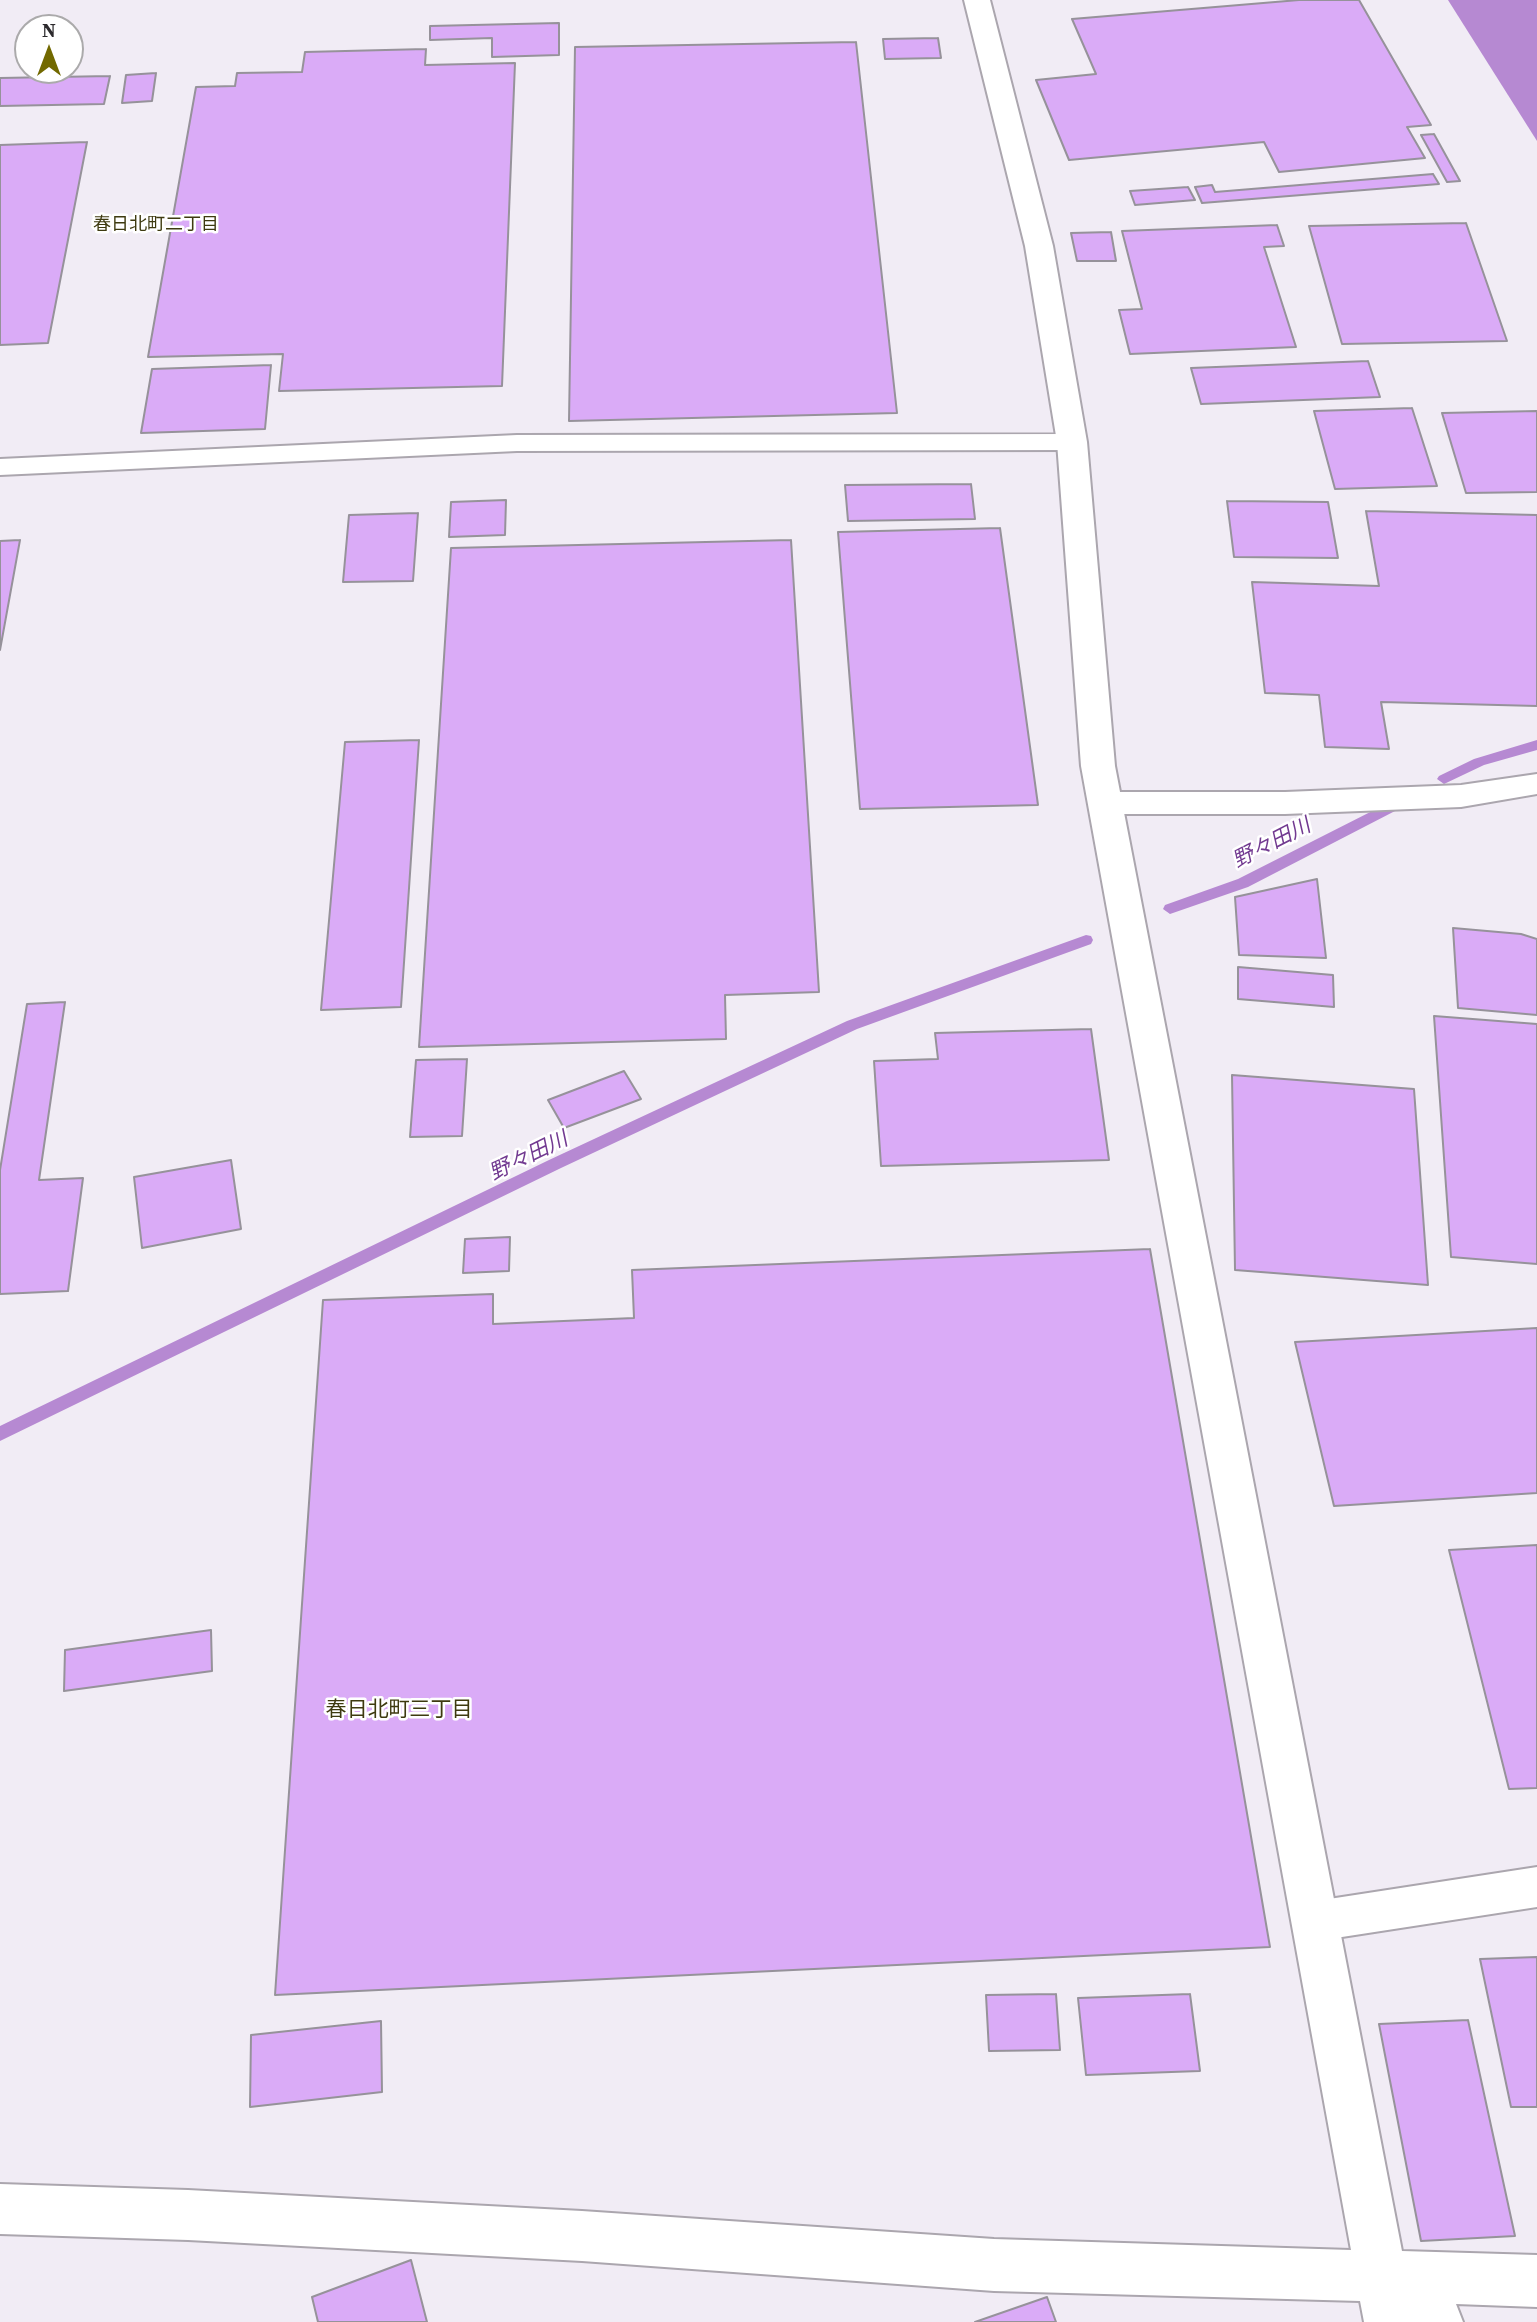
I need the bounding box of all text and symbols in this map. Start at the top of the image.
north arrow [14,14,84,84]
text: N [42,17,56,43]
district label: 春日北町二丁目 [93,214,219,236]
water label: 野々田川 [1229,814,1315,874]
water label: 野々田川 [486,1127,572,1187]
district label: 春日北町三丁目 [326,1698,472,1724]

